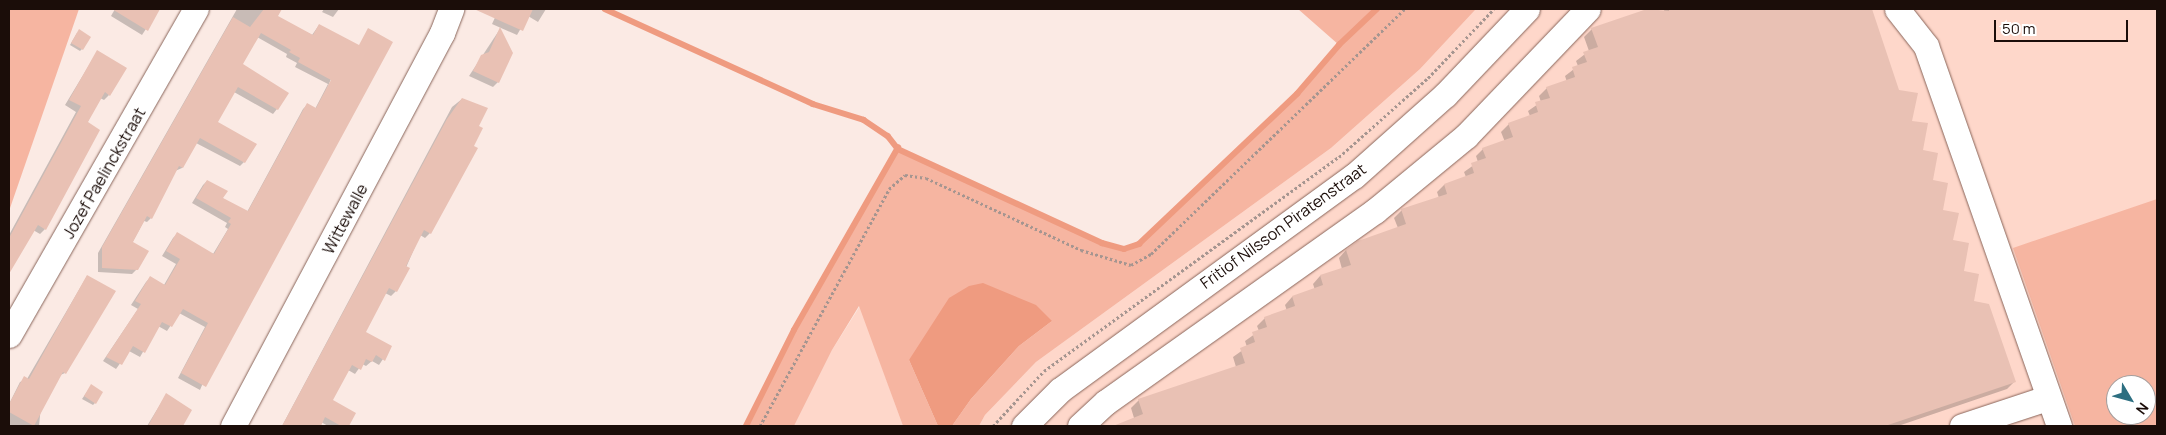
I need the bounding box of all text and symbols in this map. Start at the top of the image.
scale bar [1996,10,2130,42]
text: 50 m [2002,18,2036,39]
street label: Jozef Paelinckstraat [59,104,149,242]
street label: Fritiof Nilsson Piratenstraat [1196,159,1370,293]
street label: Wittewalle [318,181,372,257]
north arrow [2106,375,2156,425]
text: N [2132,399,2153,418]

